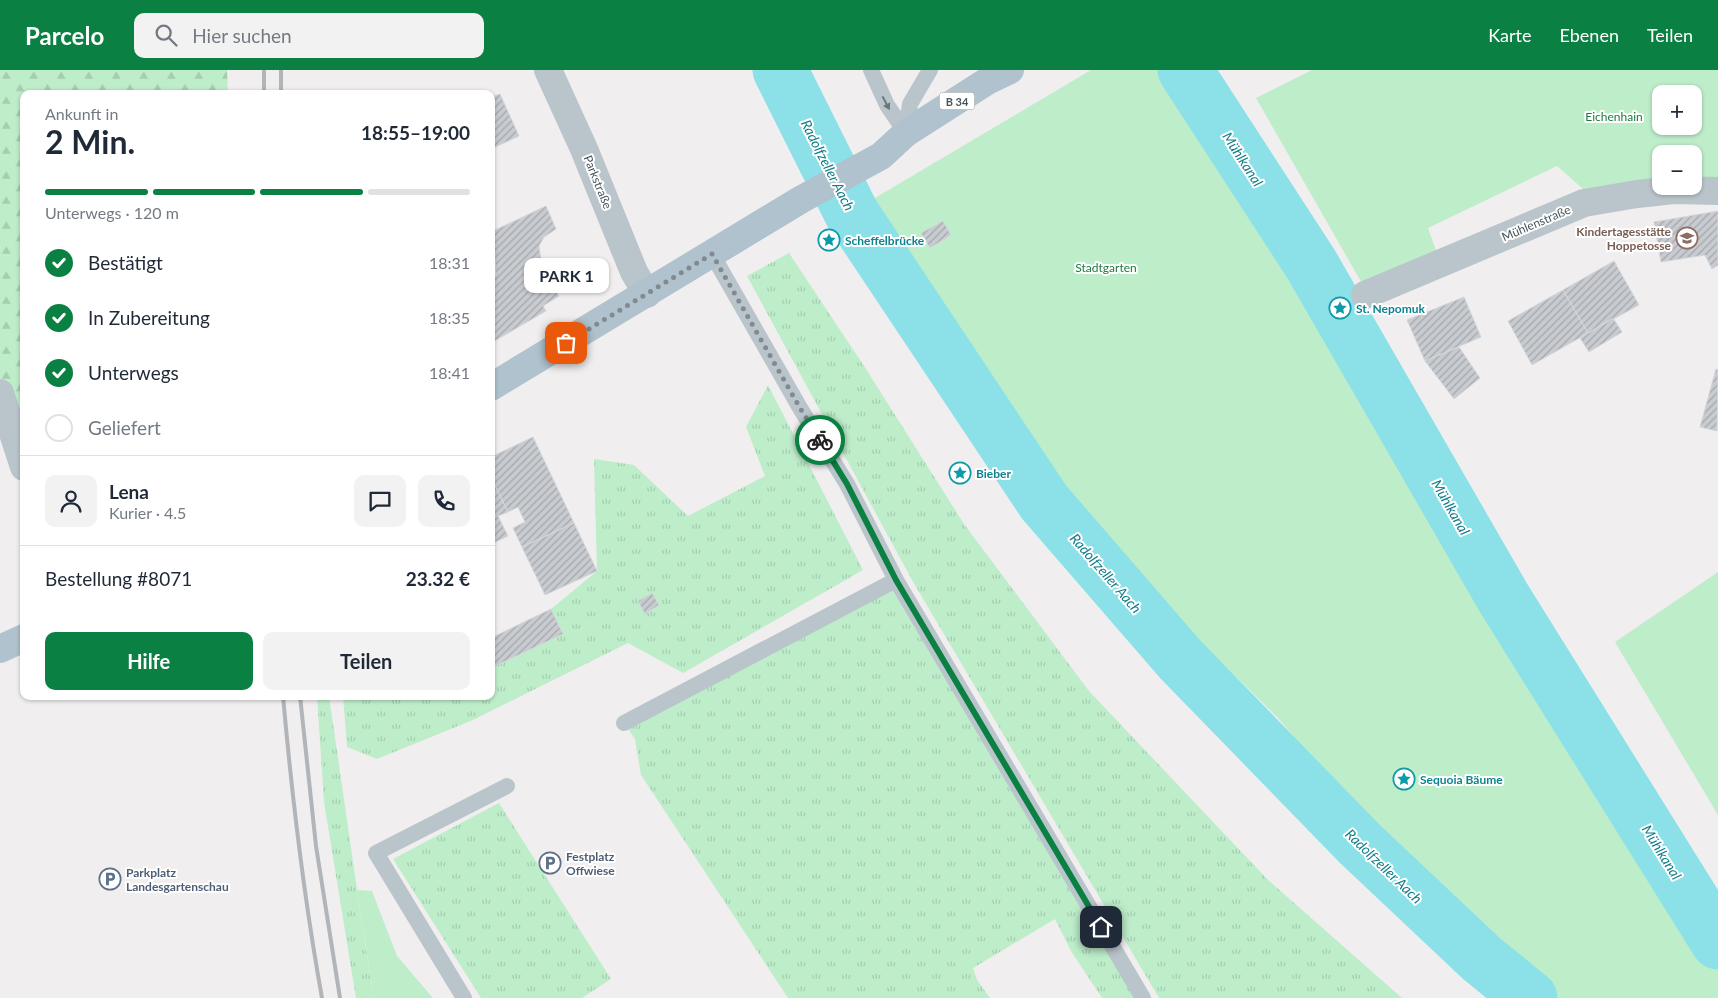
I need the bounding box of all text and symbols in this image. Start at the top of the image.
search box [134,13,484,58]
text: Parcelo [25,21,104,50]
icon: search [152,21,180,49]
text: Hier suchen [192,24,292,47]
text: Karte [1488,24,1531,46]
text: Ebenen [1559,24,1619,46]
text: Teilen [1647,24,1693,46]
map controls [1652,85,1702,195]
button: + [1652,85,1702,135]
road number: B 34 [940,92,974,110]
one-way arrow [882,96,891,110]
text: Ankunft in [45,104,118,123]
park label: Eichenhain [1585,109,1643,124]
water label: Radolfzeller Aach [798,117,858,213]
text: 18:55–19:00 [361,121,470,144]
text: 2 Min. [45,122,135,161]
water label: Mühlkanal [1219,129,1267,189]
button: − [1652,145,1702,195]
street label: Parkstraße [580,153,616,211]
street label: Mühlenstraße [1499,202,1573,244]
text: Unterwegs · 120 m [45,203,179,222]
place label: Kindertagesstätte Hoppetosse [1576,224,1672,253]
school or university icon: Kindertagesstätte Hoppetosse [1675,226,1699,250]
place icon: Scheffelbrücke [817,228,841,252]
place label: Scheffelbrücke [845,233,925,248]
icon: check [45,249,73,277]
text: Bestätigt [88,251,163,274]
text: 18:31 [429,253,470,272]
callout: PARK 1 [524,258,608,293]
park label: Stadtgarten [1075,260,1137,275]
text: PARK 1 [539,266,594,285]
place icon: St. Nepomuk [1328,296,1352,320]
place label: St. Nepomuk [1356,301,1426,316]
icon: check [45,304,73,332]
text: In Zubereitung [88,306,210,329]
text: 18:35 [429,308,470,327]
pin [545,322,587,364]
icon: bag [552,329,580,357]
icon: check [45,359,73,387]
text: Unterwegs [88,361,179,384]
text: 18:41 [429,363,470,382]
courier [795,415,845,465]
text: Geliefert [88,416,161,439]
icon: bike [806,426,834,454]
place icon: Bieber [948,461,972,485]
place label: Bieber [976,466,1011,481]
button: person [45,475,97,527]
button: chat [354,475,406,527]
button: phone [418,475,470,527]
water label: Mühlkanal [1428,476,1474,538]
text: Lena [109,480,149,503]
text: Kurier · 4.5 [109,503,186,522]
water label: Radolfzeller Aach [1067,530,1145,616]
text: Bestellung #8071 [45,567,192,590]
text: 23.32 € [406,567,470,590]
button: Hilfe [45,632,253,690]
button: Teilen [263,632,470,690]
place icon: Sequoia Bäume [1392,767,1416,791]
place label: Sequoia Bäume [1420,772,1503,787]
water label: Mühlkanal [1639,822,1685,882]
water label: Radolfzeller Aach [1342,825,1426,907]
place label: Festplatz Offwiese [566,849,615,878]
parking icon: Festplatz Offwiese [538,851,562,875]
place label: Parkplatz Landesgartenschau [126,865,229,894]
parking icon: Parkplatz Landesgartenschau [98,867,122,891]
pin [1080,906,1122,948]
icon: home [1087,913,1115,941]

